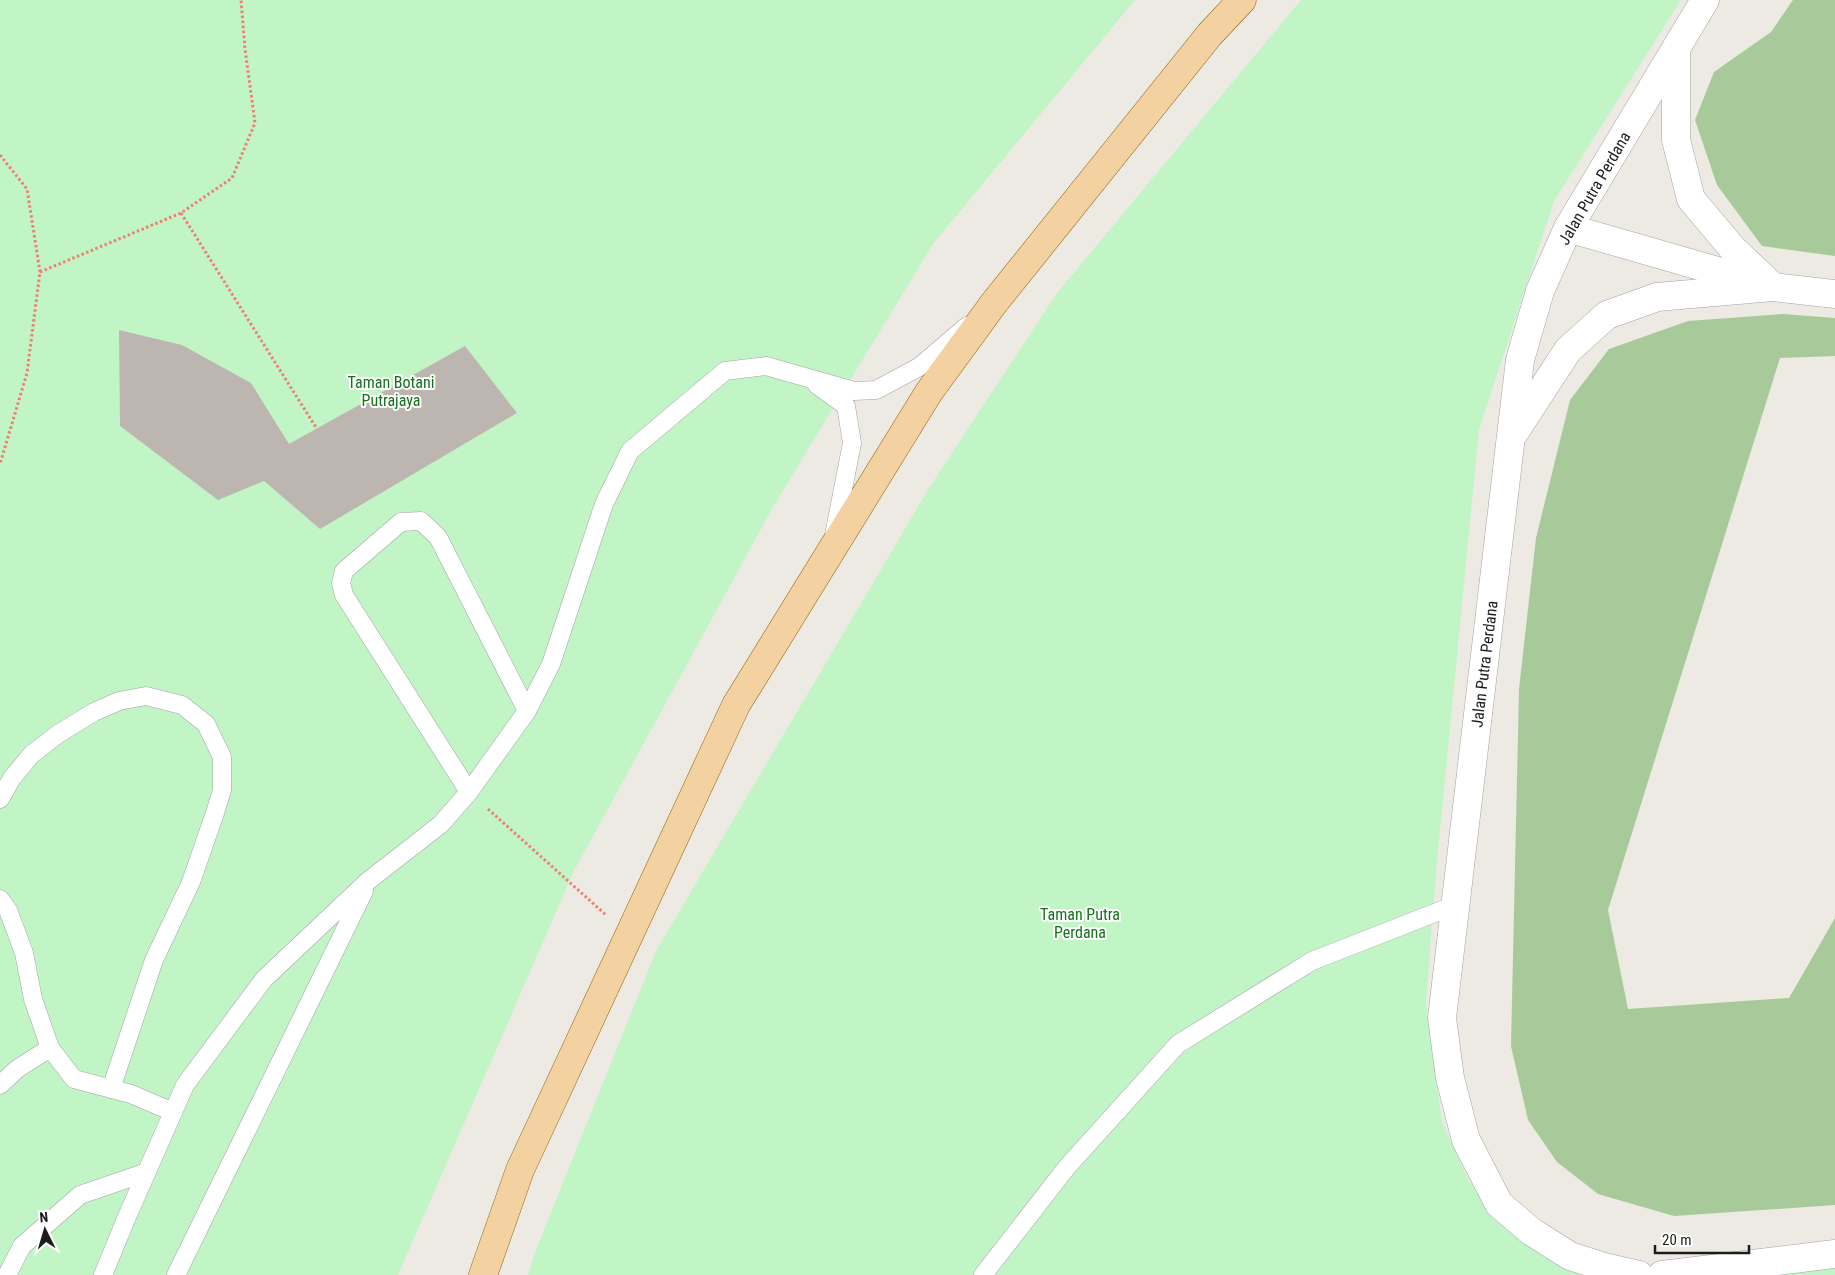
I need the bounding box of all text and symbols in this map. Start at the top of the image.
street label: Jalan Putra Perdana [1554,128,1635,248]
park label: Taman Botani Putrajaya [348,373,434,410]
street label: Jalan Putra Perdana [1467,600,1502,728]
park label: Taman Putra Perdana [1040,905,1120,942]
north arrow [20,1205,70,1255]
text: N [39,1209,49,1225]
scale bar [1655,1222,1749,1254]
text: 20 m [1662,1231,1692,1249]

